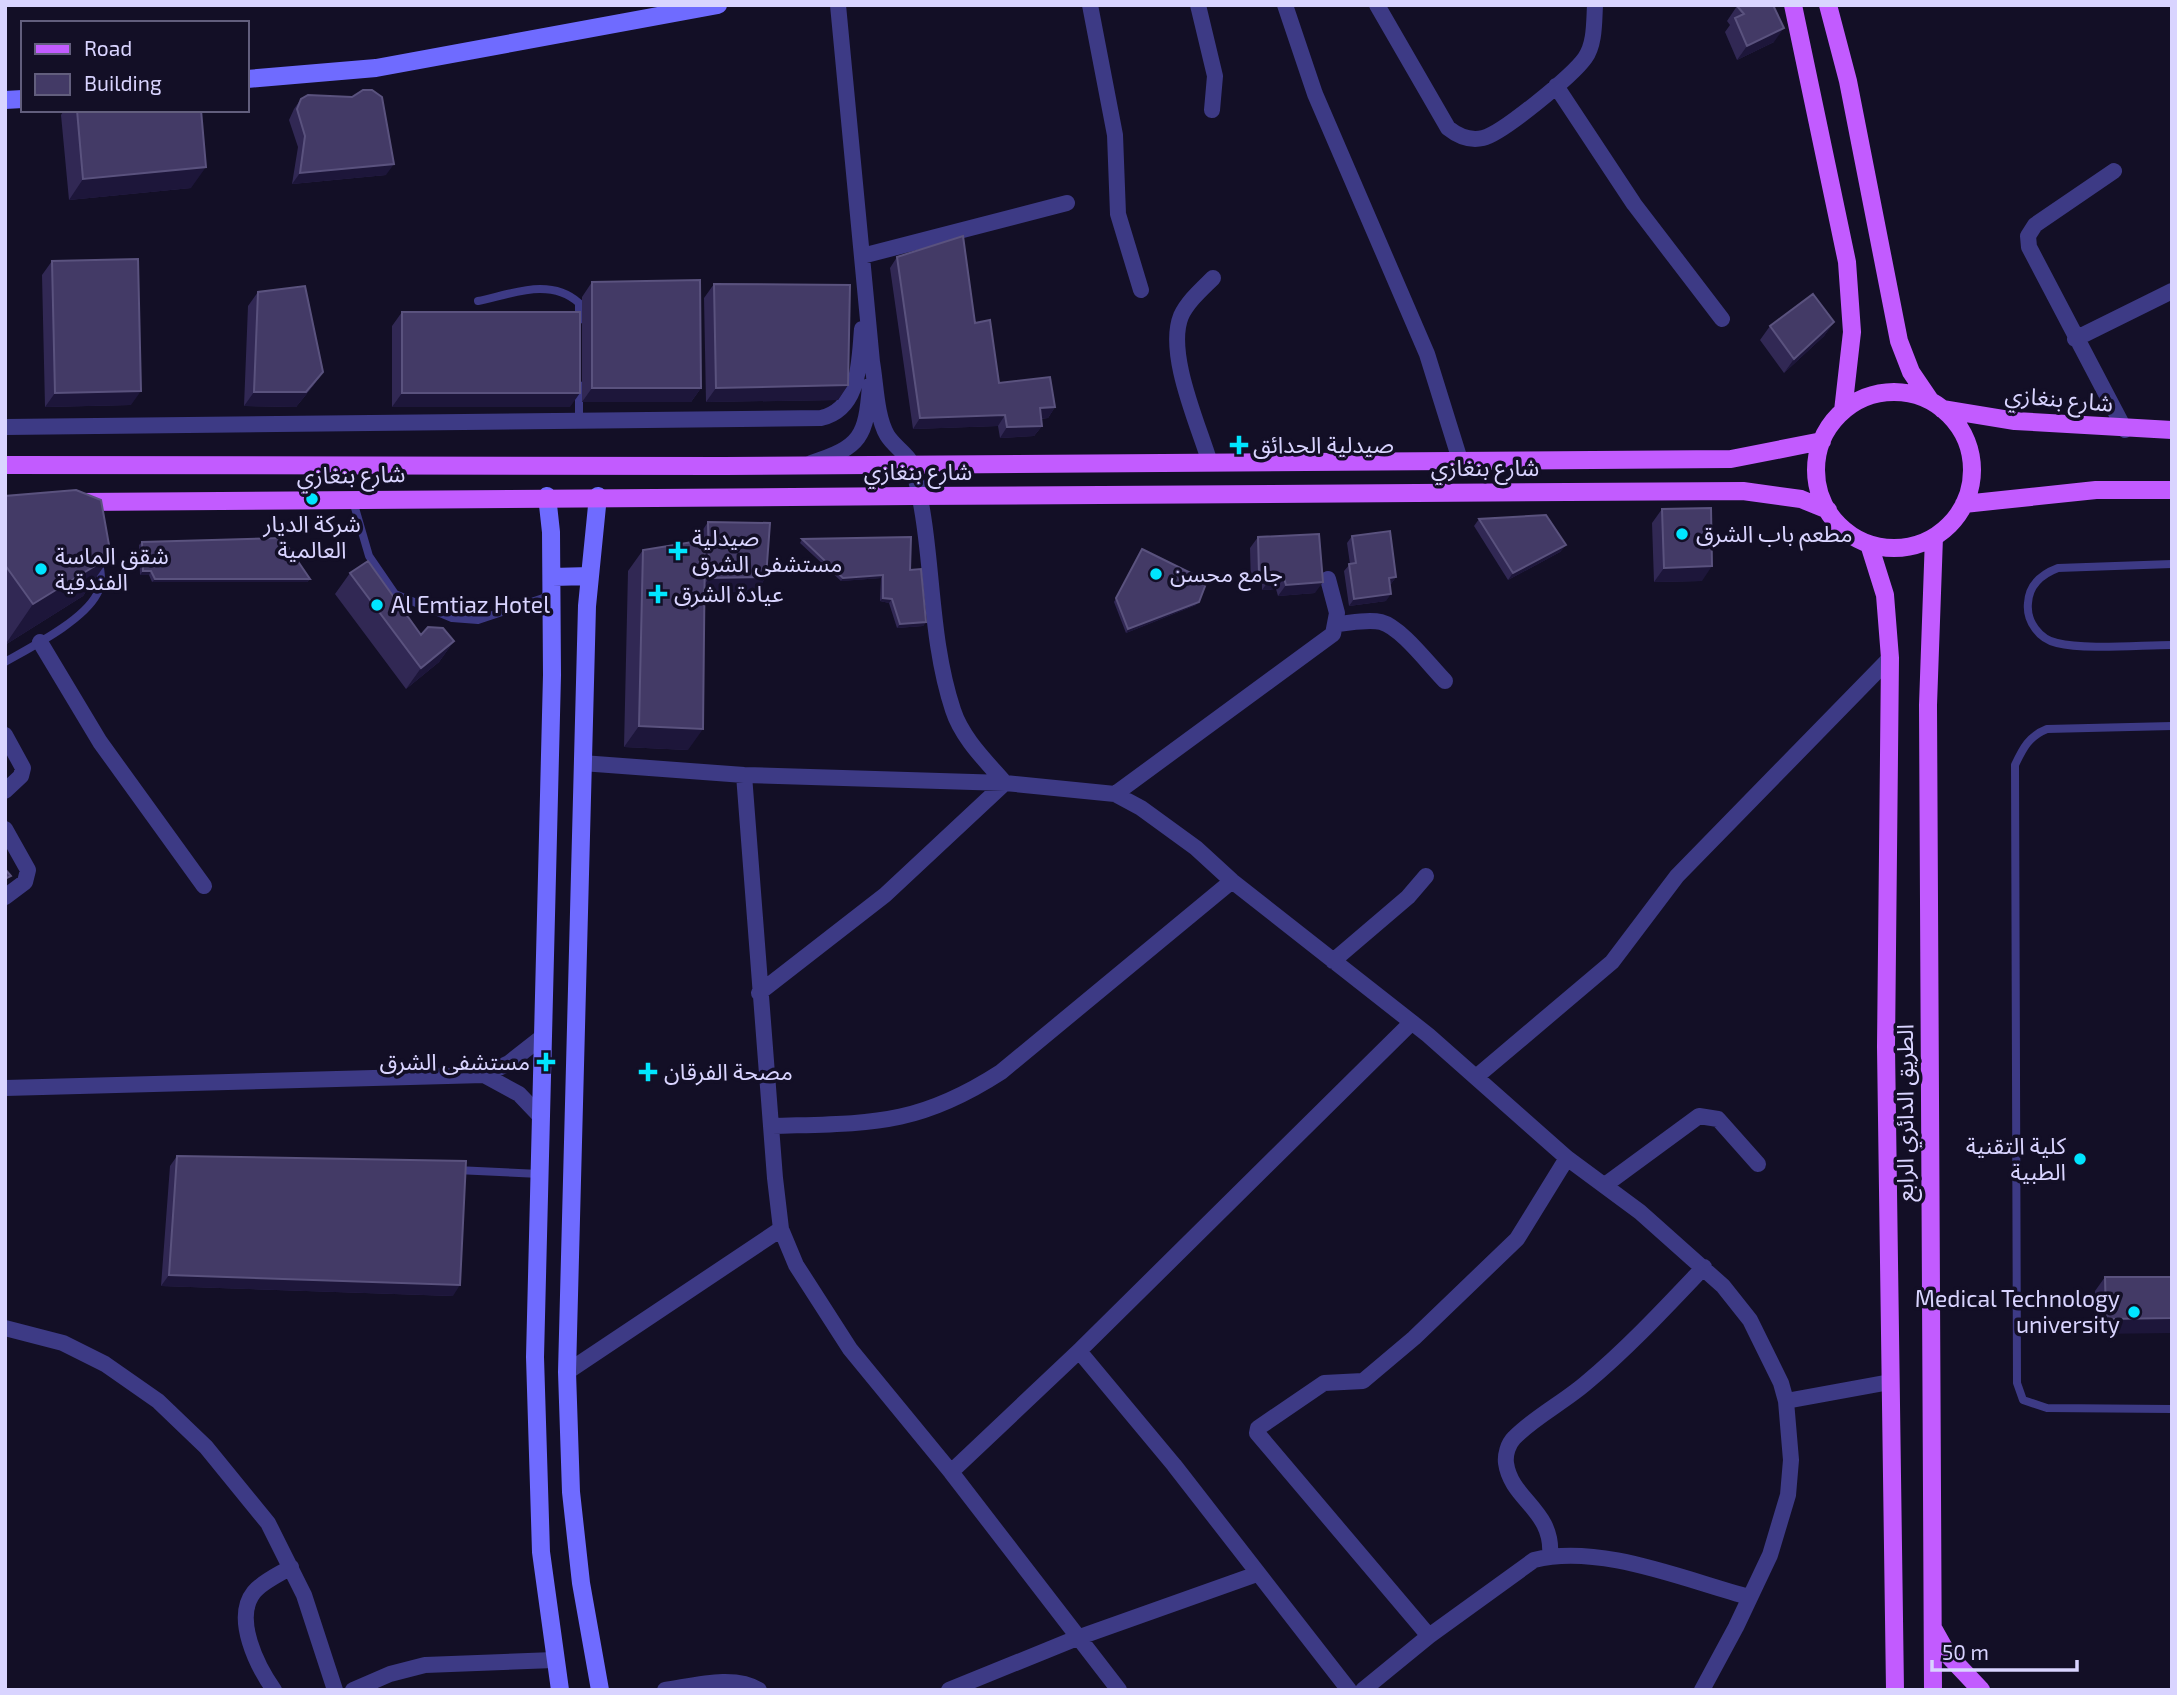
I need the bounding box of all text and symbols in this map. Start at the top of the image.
legend [21,21,248,112]
text: Road [84,35,132,60]
text: Building [84,70,162,95]
street label: شارع بنغازي [2003,379,2114,421]
place label: صيدلية الحدائق [1253,430,1394,459]
marker: صيدلية الحدائق [1231,437,1247,453]
street label: شارع بنغازي [1431,453,1539,485]
street label: شارع بنغازي [864,457,972,489]
street label: شارع بنغازي [296,459,406,493]
marker: شركة الديار العالمية [304,491,320,507]
place label: شركة الديار العالمية [262,509,361,563]
place label: مطعم باب الشرق [1696,519,1853,551]
place label: صيدلية مستشفى الشرق [692,523,842,578]
marker: مطعم باب الشرق [1674,526,1690,542]
place label: شقق الماسة الفندقية [55,541,169,595]
marker: صيدلية مستشفى الشرق [670,543,686,559]
place label: جامع محسن [1170,559,1283,591]
marker: شقق الماسة الفندقية [33,561,49,577]
marker: جامع محسن [1148,566,1164,582]
place label: عيادة الشرق [674,579,783,608]
marker: عيادة الشرق [648,584,668,604]
place label: Al Emtiaz Hotel [391,590,550,618]
marker: Al Emtiaz Hotel [369,597,385,613]
street label: الطريق الدائري الرابع [1890,1024,1922,1202]
place label: مستشفى الشرق [380,1047,530,1076]
marker: مستشفى الشرق [536,1052,556,1072]
place label: مصحة الفرقان [664,1057,793,1086]
marker: مصحة الفرقان [638,1062,658,1082]
place label: كلية التقنية الطبية [1966,1131,2067,1185]
marker: كلية التقنية الطبية [2072,1151,2088,1167]
place label: Medical Technology university [1915,1284,2120,1338]
marker: Medical Technology university [2126,1304,2142,1320]
scale bar [1932,1628,2077,1672]
text: 50 m [1942,1639,1989,1664]

